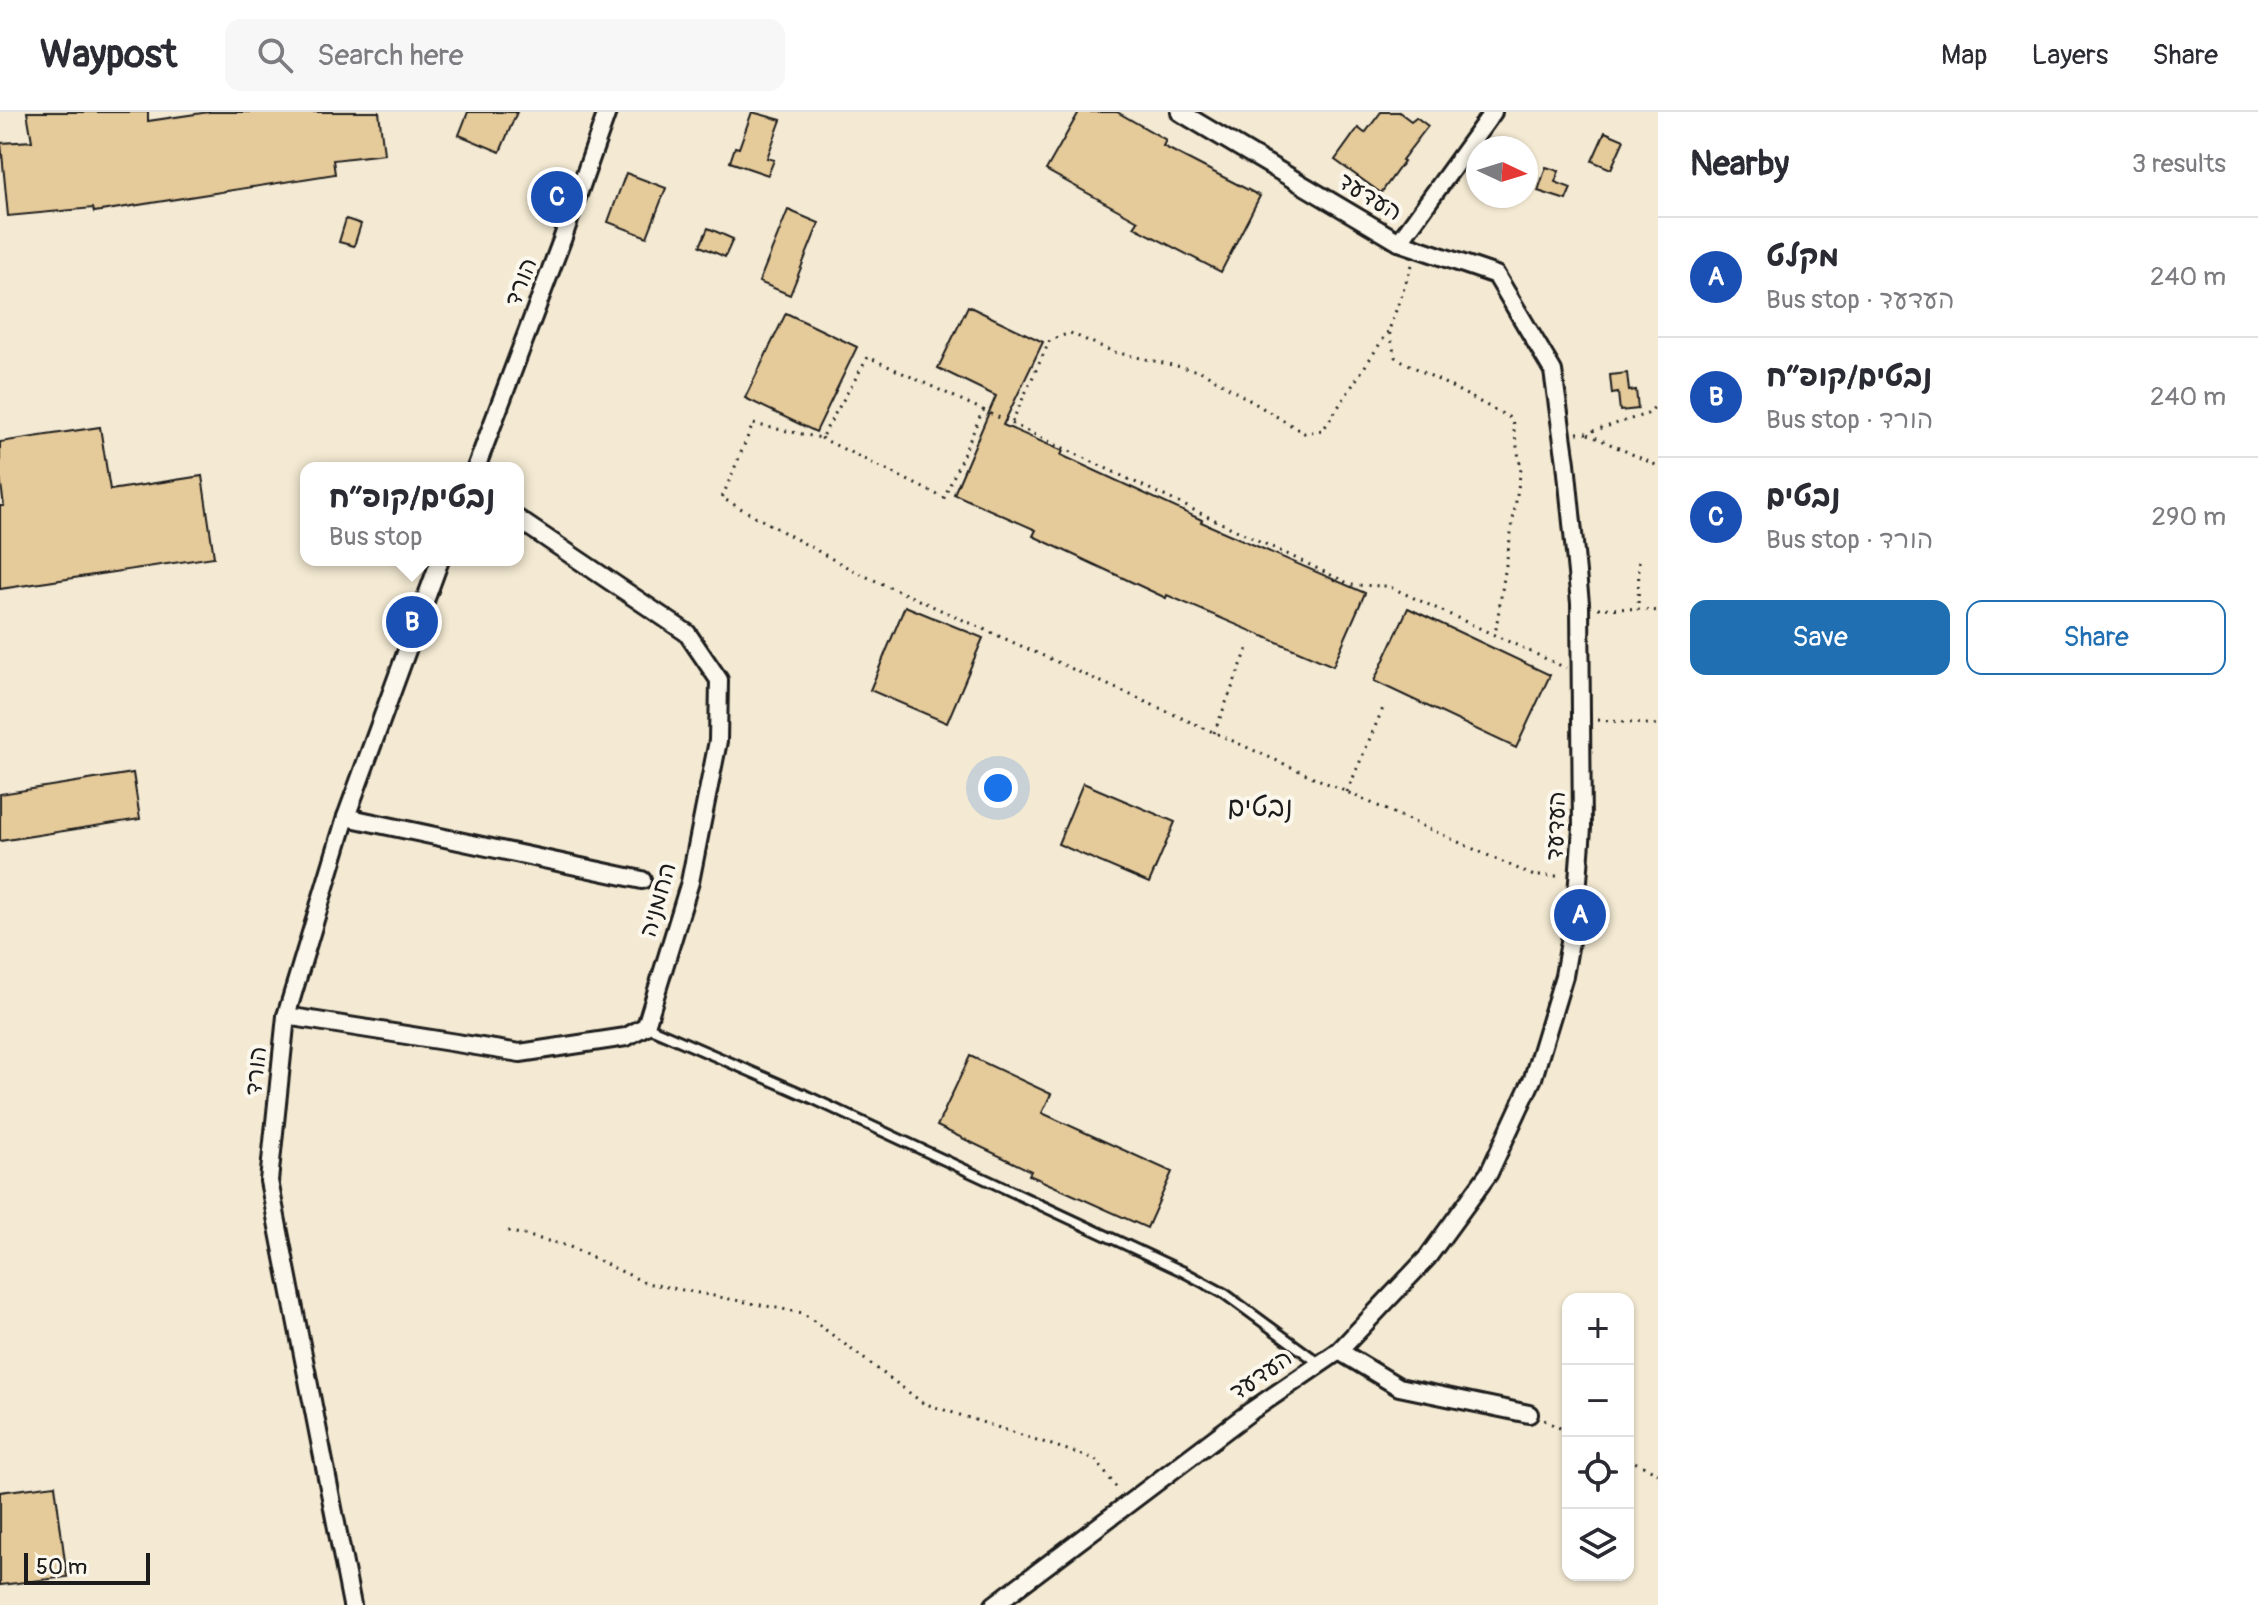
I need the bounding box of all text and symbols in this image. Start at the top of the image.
search box [225,19,785,91]
text: Waypost [40,31,177,79]
icon: search [253,33,297,77]
text: Search here [317,37,464,74]
text: Map [1941,38,1987,73]
text: Layers [2031,38,2108,73]
text: Share [2152,38,2218,73]
north arrow [1466,136,1538,208]
text: Nearby [1690,143,1789,186]
text: 3 results [2132,148,2226,180]
pin: C [531,167,583,227]
street label: העדעד [1333,167,1407,227]
text: מקלט [1766,238,1839,275]
street label: הורד [499,254,543,310]
text: A [1708,261,1724,293]
text: 240 m [2150,261,2226,293]
text: Bus stop · העדעד [1766,284,1954,316]
text: נבטים/קופ״ח [1766,358,1932,395]
text: B [1709,381,1723,413]
text: 240 m [2150,381,2226,413]
text: Bus stop · הורד [1766,404,1933,436]
popup [300,462,524,566]
text: נבטים [1766,478,1841,515]
text: נבטים/קופ״ח [329,479,495,516]
text: C [1708,501,1724,533]
text: 290 m [2152,501,2226,533]
text: Bus stop [329,521,423,553]
text: Bus stop · הורד [1766,524,1933,556]
pin: B [386,592,438,652]
button: Save [1690,600,1950,675]
button: Share [1966,600,2226,675]
your location [978,768,1018,808]
district label: נבטים [1227,790,1293,825]
street label: העדעד [1540,791,1572,861]
street label: החמניה [634,859,682,941]
pin: A [1554,885,1606,945]
street label: הורד [239,1045,273,1097]
map controls [1562,1293,1634,1581]
button: + [1562,1293,1634,1365]
street label: העדעד [1224,1343,1298,1407]
button: − [1562,1365,1634,1437]
button: locate [1562,1437,1634,1509]
button: layers [1562,1509,1634,1581]
scale bar [24,1549,150,1585]
text: 50 m [36,1553,87,1581]

